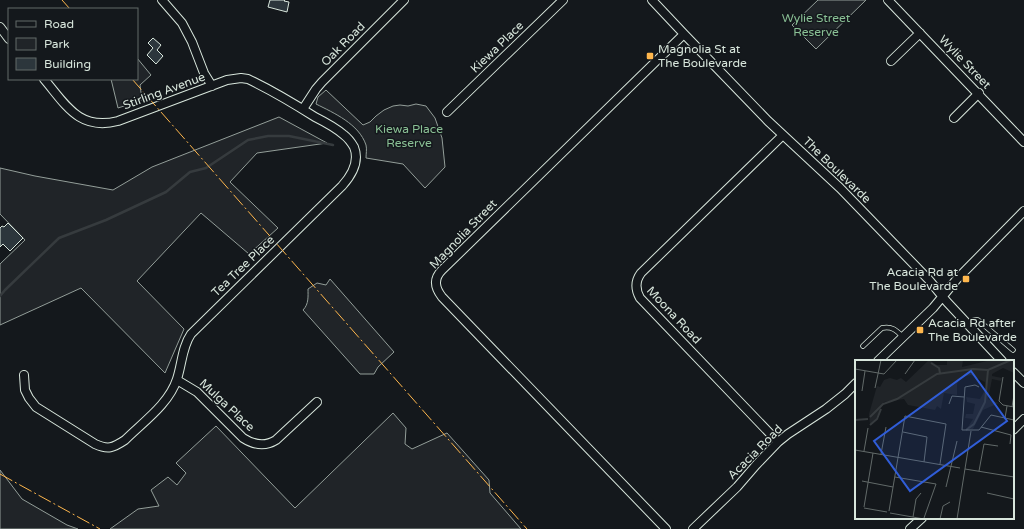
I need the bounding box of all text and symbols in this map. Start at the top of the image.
legend [8,8,138,80]
park label: Wylie Street Reserve [782,11,851,39]
text: Road [44,17,74,31]
street label: Kiewa Place [468,18,526,76]
street label: Oak Road [318,19,368,69]
street label: Wylie Street [936,32,994,92]
text: Park [44,37,70,51]
place label: Magnolia St at The Boulevarde [658,42,747,70]
marker: Magnolia St at The Boulevarde [645,51,655,61]
text: Building [44,57,91,71]
street label: Stirling Avenue [121,70,207,112]
park label: Kiewa Place Reserve [375,122,443,150]
street label: The Boulevarde [800,134,874,206]
street label: Magnolia Street [426,196,500,271]
street label: Tea Tree Place [209,232,277,299]
place label: Acacia Rd at The Boulevarde [869,265,958,293]
marker: Acacia Rd at The Boulevarde [961,274,971,284]
street label: Moona Road [644,283,704,347]
place label: Acacia Rd after The Boulevarde [928,316,1017,344]
marker: Acacia Rd after The Boulevarde [915,325,925,335]
inset map [855,360,1014,519]
street label: Mulga Place [197,376,258,434]
street label: Acacia Road [725,422,785,482]

